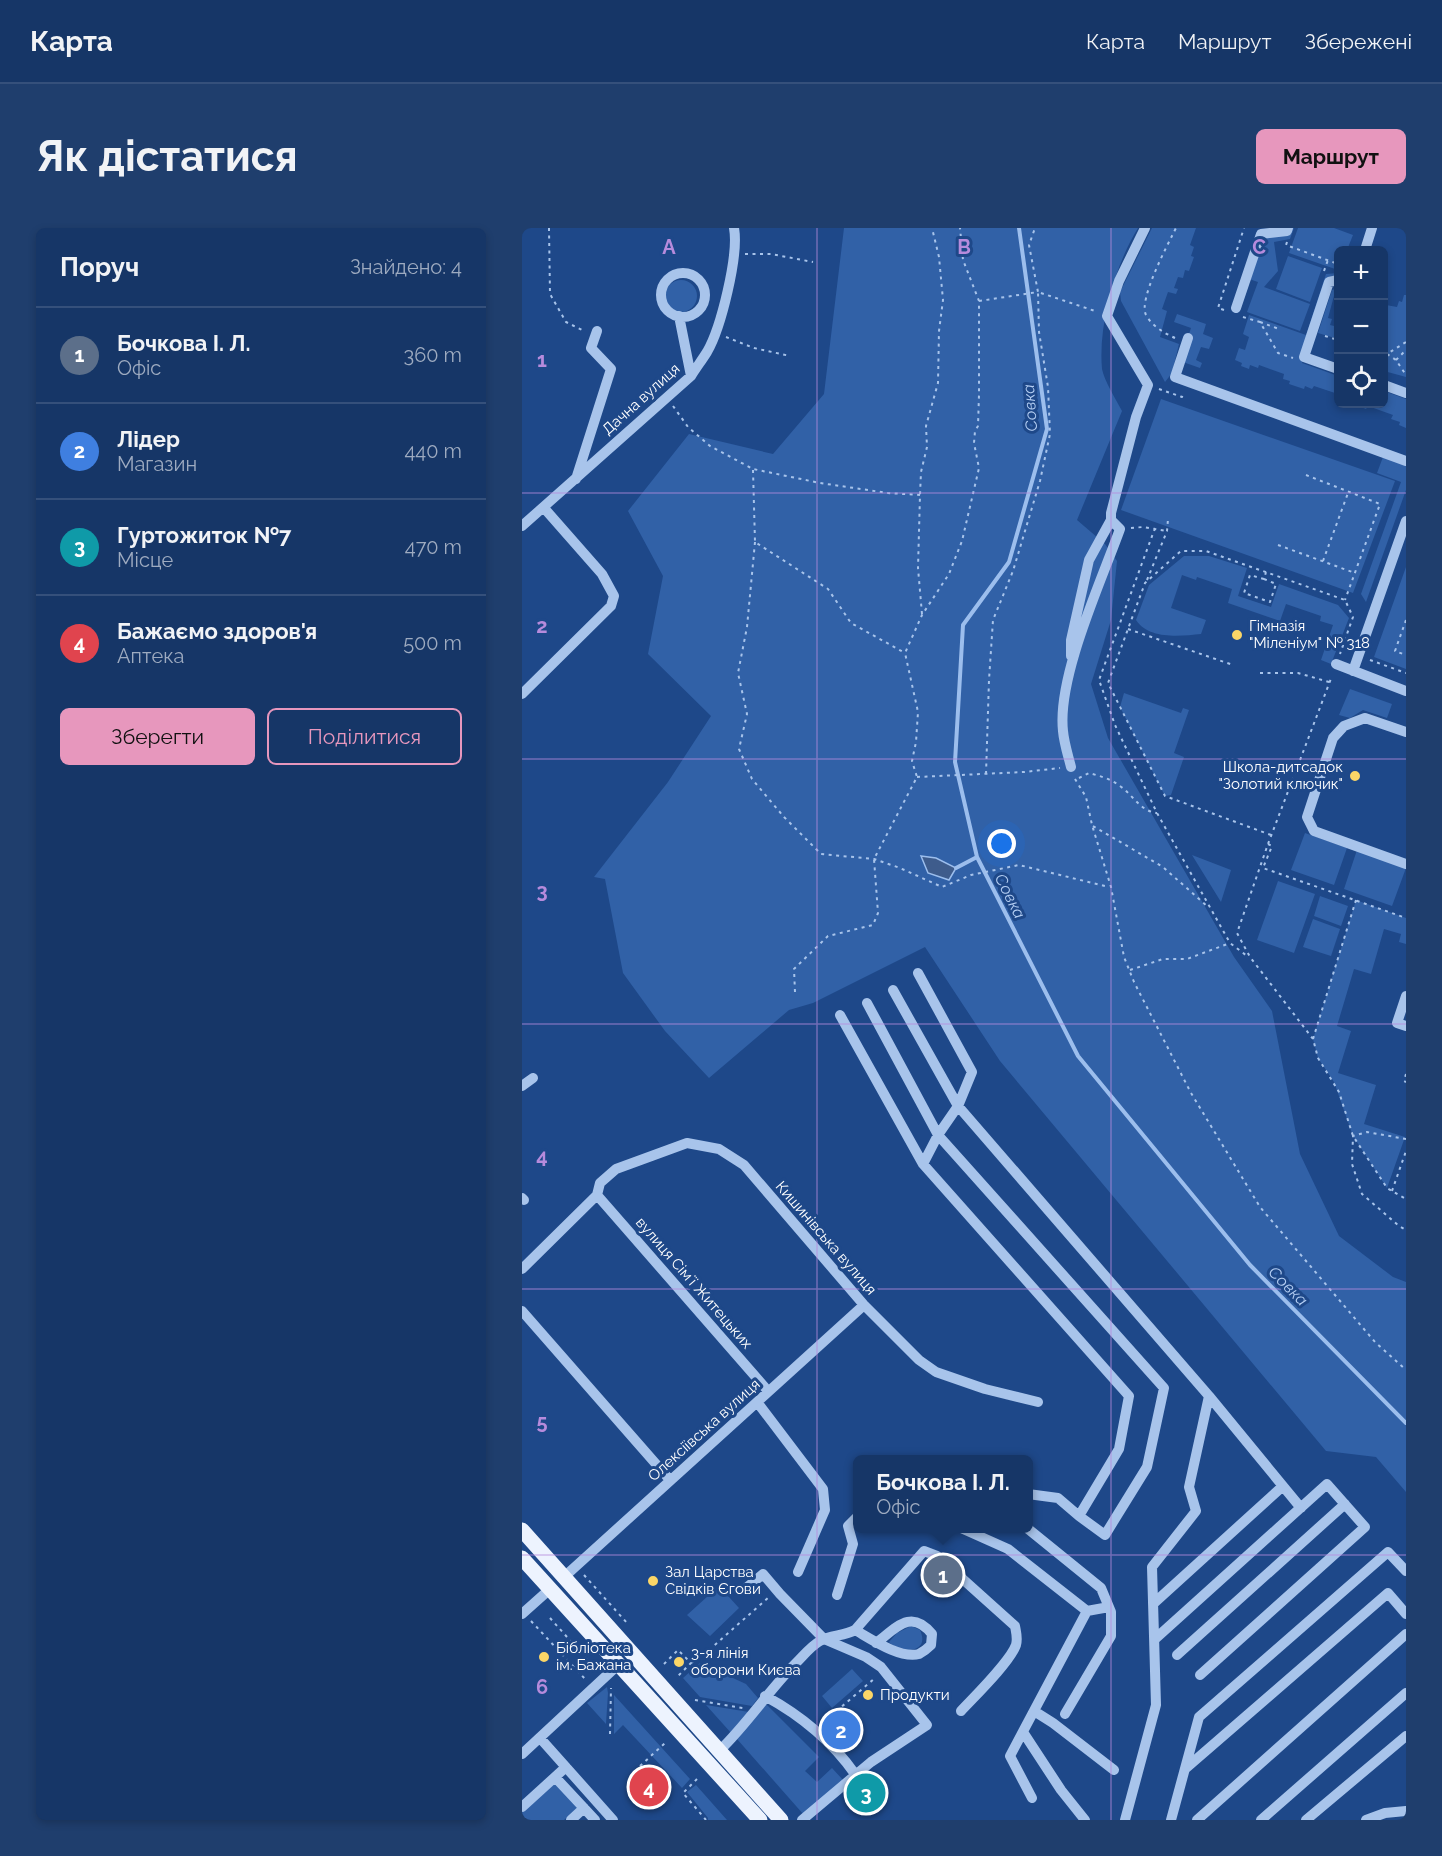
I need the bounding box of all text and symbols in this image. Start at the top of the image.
text: Карта [30,25,113,58]
text: Карта [1086,29,1145,54]
text: Маршрут [1178,29,1271,54]
text: Збережені [1304,29,1412,54]
button: Маршрут [1256,129,1406,184]
text: Як дістатися [36,132,298,181]
text: A [662,235,676,259]
text: B [957,235,971,259]
text: C [1252,235,1266,259]
map controls [1334,246,1388,408]
button: + [1334,246,1388,300]
text: Поруч [60,252,139,282]
text: Знайдено: 4 [350,255,462,279]
button: − [1334,300,1388,354]
text: Бочкова І. Л. [117,330,250,356]
text: 1 [75,343,84,367]
text: 360 m [404,343,462,367]
text: 1 [537,348,547,372]
button: locate [1334,354,1388,408]
text: Офіс [117,356,161,380]
street label: Дачна вулиця [599,360,683,438]
water label: Совка [1019,383,1041,432]
text: Лідер [117,426,180,452]
text: 2 [74,439,85,463]
text: 440 m [404,439,462,463]
text: Магазин [117,452,197,476]
text: Гуртожиток №7 [117,522,291,548]
text: 3 [74,535,85,559]
text: 470 m [405,535,462,559]
text: Місце [117,548,173,572]
text: 2 [536,614,548,638]
place label: Гімназія "Міленіум" № 318 [1249,617,1370,652]
text: Бажаємо здоров'я [117,618,317,644]
marker: Гімназія "Міленіум" № 318 [1230,628,1244,642]
text: 4 [74,631,85,655]
text: 500 m [403,631,462,655]
text: Аптека [117,644,184,668]
button: Зберегти [60,708,255,765]
button: Поділитися [267,708,462,765]
place label: Школа-дитсадок "Золотий ключик" [1218,758,1343,793]
marker: Школа-дитсадок "Золотий ключик" [1348,769,1362,783]
your location [987,829,1016,858]
water label: Совка [991,871,1029,922]
text: 3 [536,879,548,903]
text: 4 [536,1144,548,1168]
street label: Кишинівська вулиця [772,1177,880,1299]
street label: вулиця Сімʼї Житецьких [632,1214,756,1353]
water label: Совка [1264,1262,1312,1310]
street label: Олексіївська вулиця [644,1375,764,1485]
text: 5 [536,1410,548,1434]
popup [853,1455,1033,1533]
text: Бочкова І. Л. [876,1469,1010,1495]
text: Офіс [876,1495,921,1519]
pin: 1 [924,1552,962,1598]
place label: Зал Царства Свідків Єгови [665,1563,761,1598]
marker: Зал Царства Свідків Єгови [646,1574,660,1588]
place label: Бібліотека ім. Бажана [556,1639,631,1674]
place label: 3-я лінія оборони Києва [691,1644,801,1679]
marker: Бібліотека ім. Бажана [537,1650,551,1664]
marker: 3-я лінія оборони Києва [672,1655,686,1669]
text: 6 [536,1675,548,1699]
place label: Продукти [880,1686,950,1704]
marker: Продукти [861,1688,875,1702]
pin: 2 [822,1708,860,1752]
pin: 4 [630,1764,668,1810]
pin: 3 [846,1770,886,1816]

